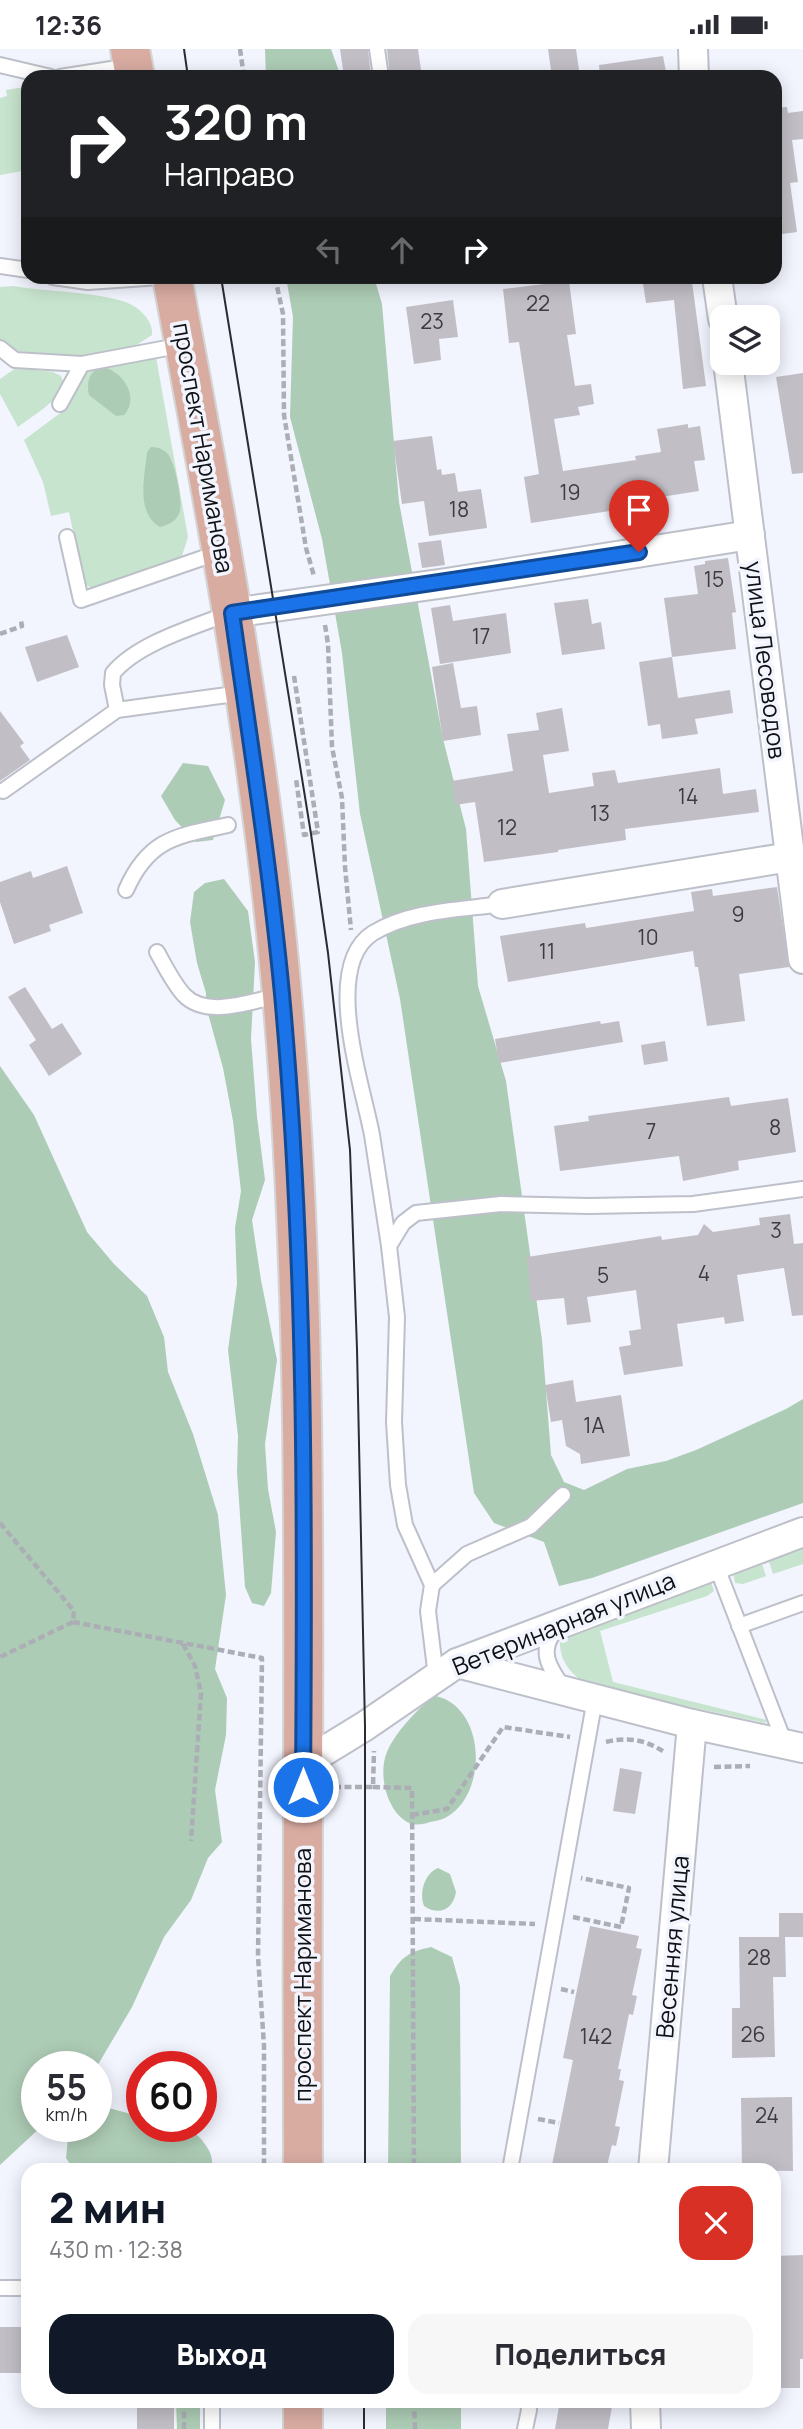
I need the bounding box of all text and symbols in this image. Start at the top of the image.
text: 12:36 [35,7,102,43]
text: 320 m [164,88,308,155]
icon: right [49,98,140,189]
text: Направо [164,152,295,196]
icon: left [310,231,348,269]
icon: ahead [383,231,421,269]
icon: right [456,231,494,269]
house number: 22 [526,289,550,317]
map controls [710,305,780,375]
button: layers [710,305,780,375]
house number: 23 [420,307,444,335]
street label: проспект Нариманова [166,320,243,576]
house number: 19 [559,478,581,506]
pin [609,480,669,552]
icon: arrive [620,491,658,529]
house number: 18 [449,495,469,523]
street label: улица Лесоводов [738,559,795,761]
house number: 15 [704,565,724,593]
house number: 17 [472,622,490,650]
house number: 14 [678,782,698,810]
house number: 13 [590,799,610,827]
house number: 12 [497,813,517,841]
house number: 9 [731,900,745,928]
house number: 10 [638,923,659,951]
house number: 11 [539,937,555,965]
house number: 8 [769,1113,781,1141]
house number: 7 [646,1117,656,1145]
house number: 3 [770,1216,782,1244]
house number: 4 [698,1259,710,1287]
house number: 5 [597,1261,609,1289]
house number: 1А [583,1411,605,1439]
street label: Ветеринарная улица [447,1563,680,1682]
position arrow [266,1750,340,1824]
street label: проспект Нариманова [285,1848,318,2102]
street label: Весенняя улица [647,1854,696,2040]
house number: 28 [747,1943,771,1971]
house number: 26 [740,2020,766,2048]
house number: 142 [580,2022,612,2050]
speed limit sign: 60 [126,2051,217,2142]
text: 55 [46,2063,87,2111]
house number: 24 [755,2101,779,2129]
text: km/h [46,2102,87,2126]
text: 2 мин [49,2178,166,2236]
button: close [679,2186,753,2260]
text: 430 m · 12:38 [49,2233,183,2265]
button: Выход [49,2314,394,2394]
button: Поделиться [408,2314,753,2394]

